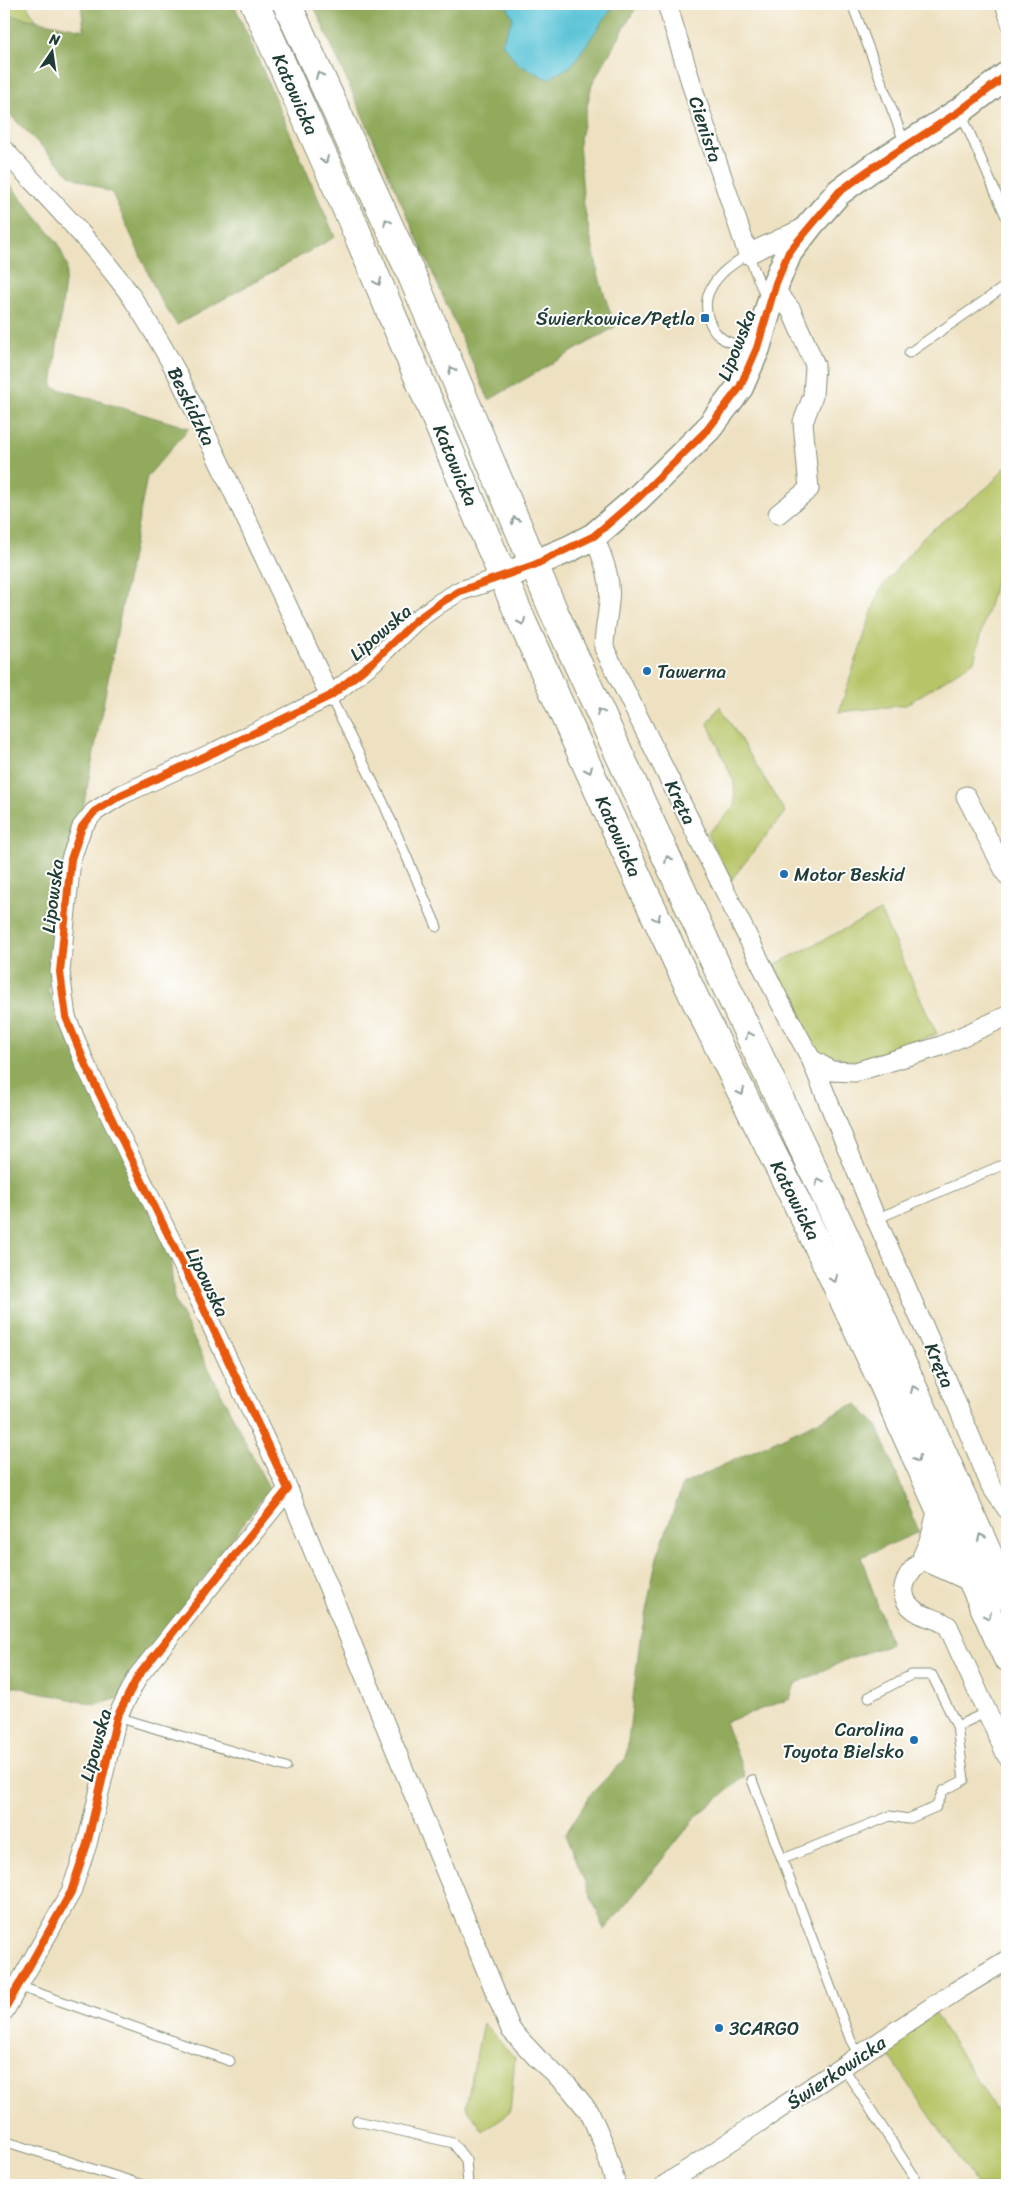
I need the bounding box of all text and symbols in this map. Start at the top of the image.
text: N [46,26,63,53]
north arrow [28,28,78,78]
street label: Katowicka [263,48,328,141]
one-way arrow [315,71,326,80]
street label: Cienista [679,92,732,167]
one-way arrow [319,155,330,164]
one-way arrow [382,218,393,227]
one-way arrow [372,277,383,286]
place label: Świerkowice/Pętla [536,302,695,335]
street label: Lipowska [708,304,765,386]
marker: Świerkowice/Pętla [699,312,711,324]
street label: Beskidzka [158,361,225,452]
one-way arrow [447,366,458,375]
street label: Katowicka [423,419,488,512]
one-way arrow [510,516,521,525]
street label: Lipowska [341,595,420,669]
one-way arrow [516,617,527,626]
place label: Tawerna [657,655,726,688]
marker: Tawerna [641,665,653,677]
one-way arrow [596,708,607,717]
one-way arrow [583,765,594,774]
street label: Kręta [655,774,706,831]
street label: Katowicka [586,790,651,883]
one-way arrow [664,856,674,865]
street label: Lipowska [32,857,73,935]
place label: Motor Beskid [794,858,905,891]
marker: Motor Beskid [778,868,790,880]
one-way arrow [650,913,661,922]
one-way arrow [745,1031,756,1040]
one-way arrow [735,1086,745,1095]
street label: Katowicka [761,1154,830,1247]
one-way arrow [815,1178,825,1187]
street label: Lipowska [176,1242,239,1323]
one-way arrow [828,1274,838,1283]
street label: Kręta [915,1337,964,1394]
one-way arrow [909,1385,920,1394]
one-way arrow [910,1454,921,1463]
one-way arrow [976,1533,987,1542]
one-way arrow [982,1611,993,1620]
street label: Lipowska [70,1705,121,1785]
place label: Carolina Toyota Bielsko [783,1713,904,1768]
marker: Carolina Toyota Bielsko [908,1734,920,1746]
place label: 3CARGO [729,2012,799,2045]
marker: 3CARGO [713,2022,725,2034]
street label: Świerkowicka [779,2026,893,2118]

